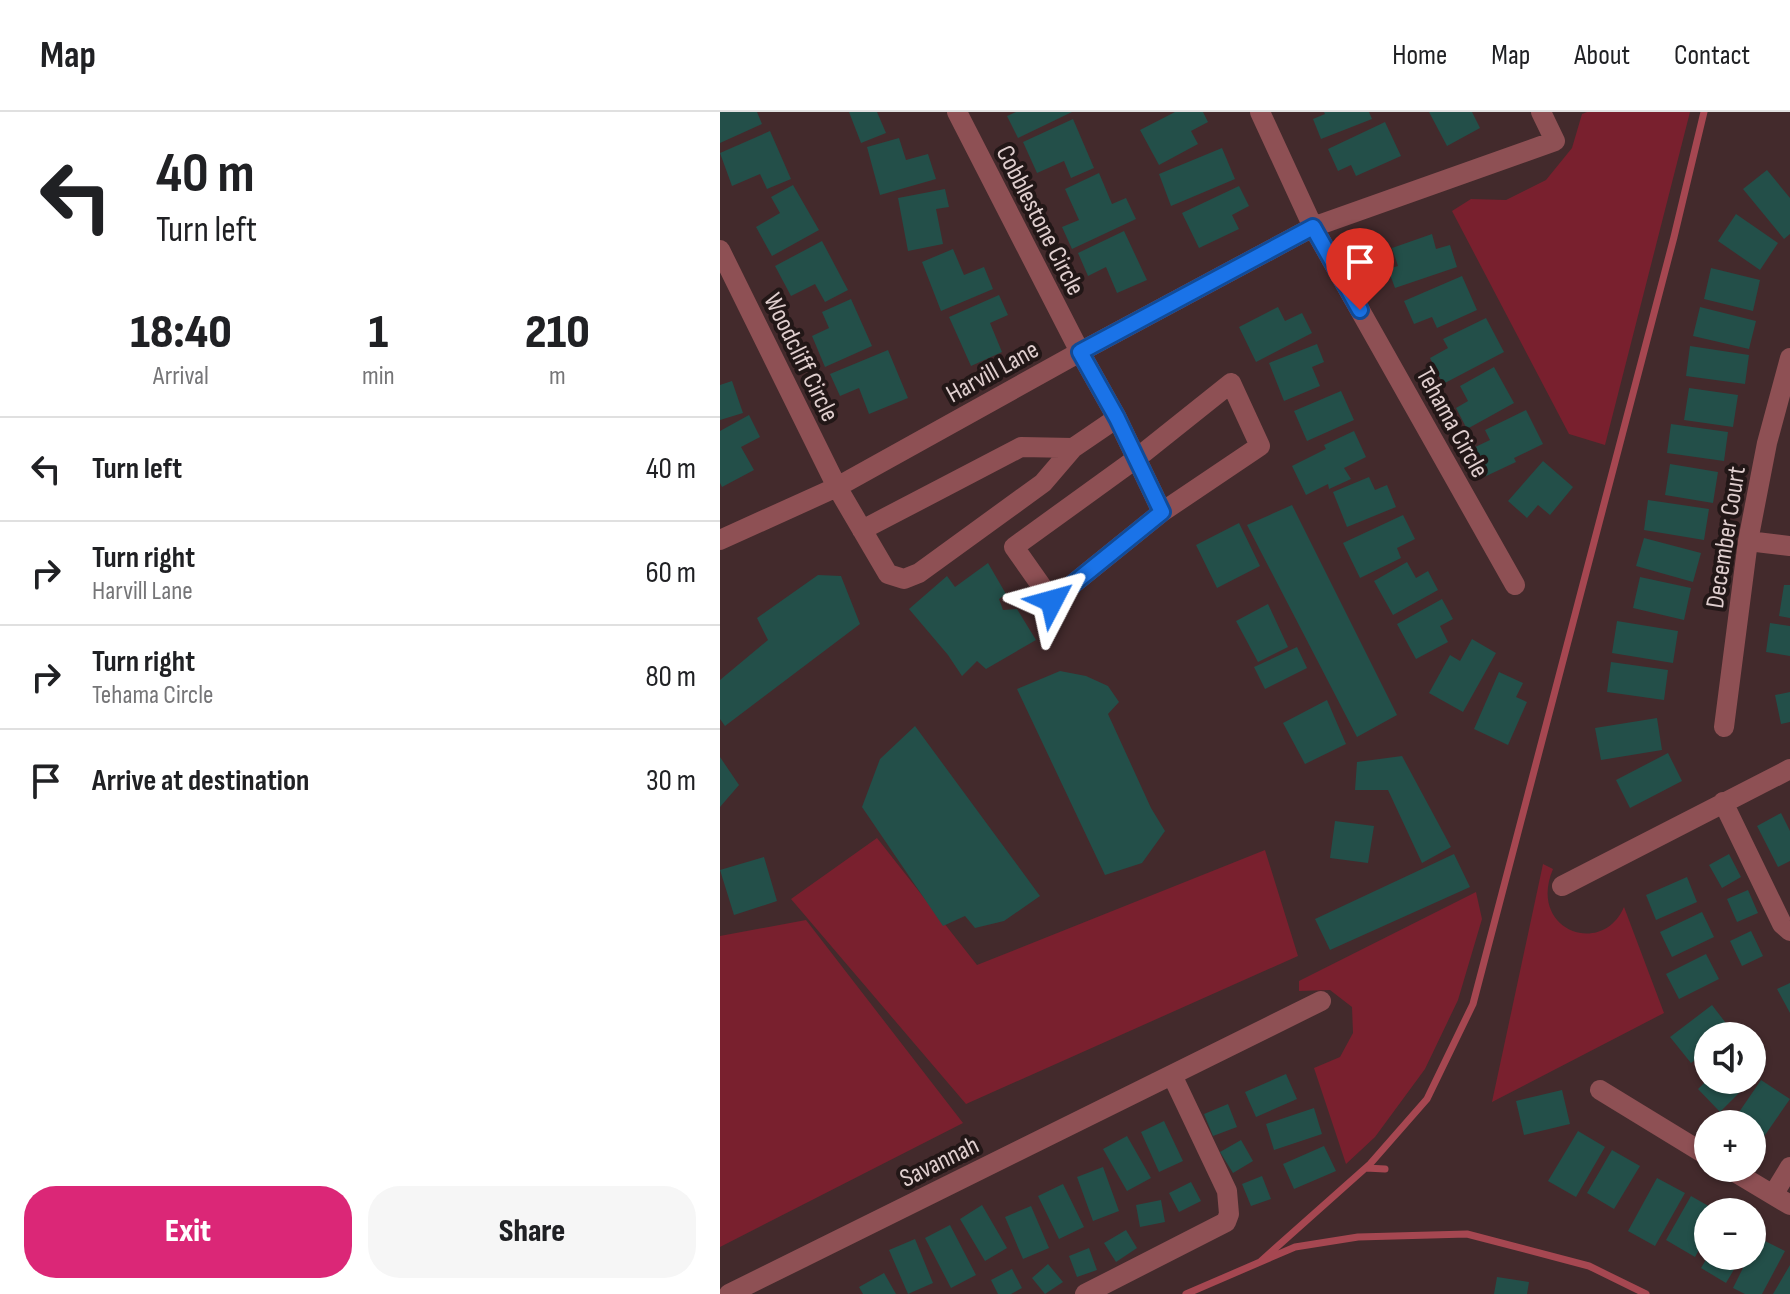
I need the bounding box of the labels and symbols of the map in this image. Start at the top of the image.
street label: Cobblestone Circle [989,141,1091,301]
pin [1326,228,1394,310]
street label: Woodcliff Circle [756,289,845,427]
street label: Harvill Lane [941,334,1044,410]
street label: Tehama Circle [1409,362,1495,483]
street label: December Court [1700,464,1753,610]
position arrow [1010,559,1094,643]
street label: Savannah [895,1130,984,1195]

